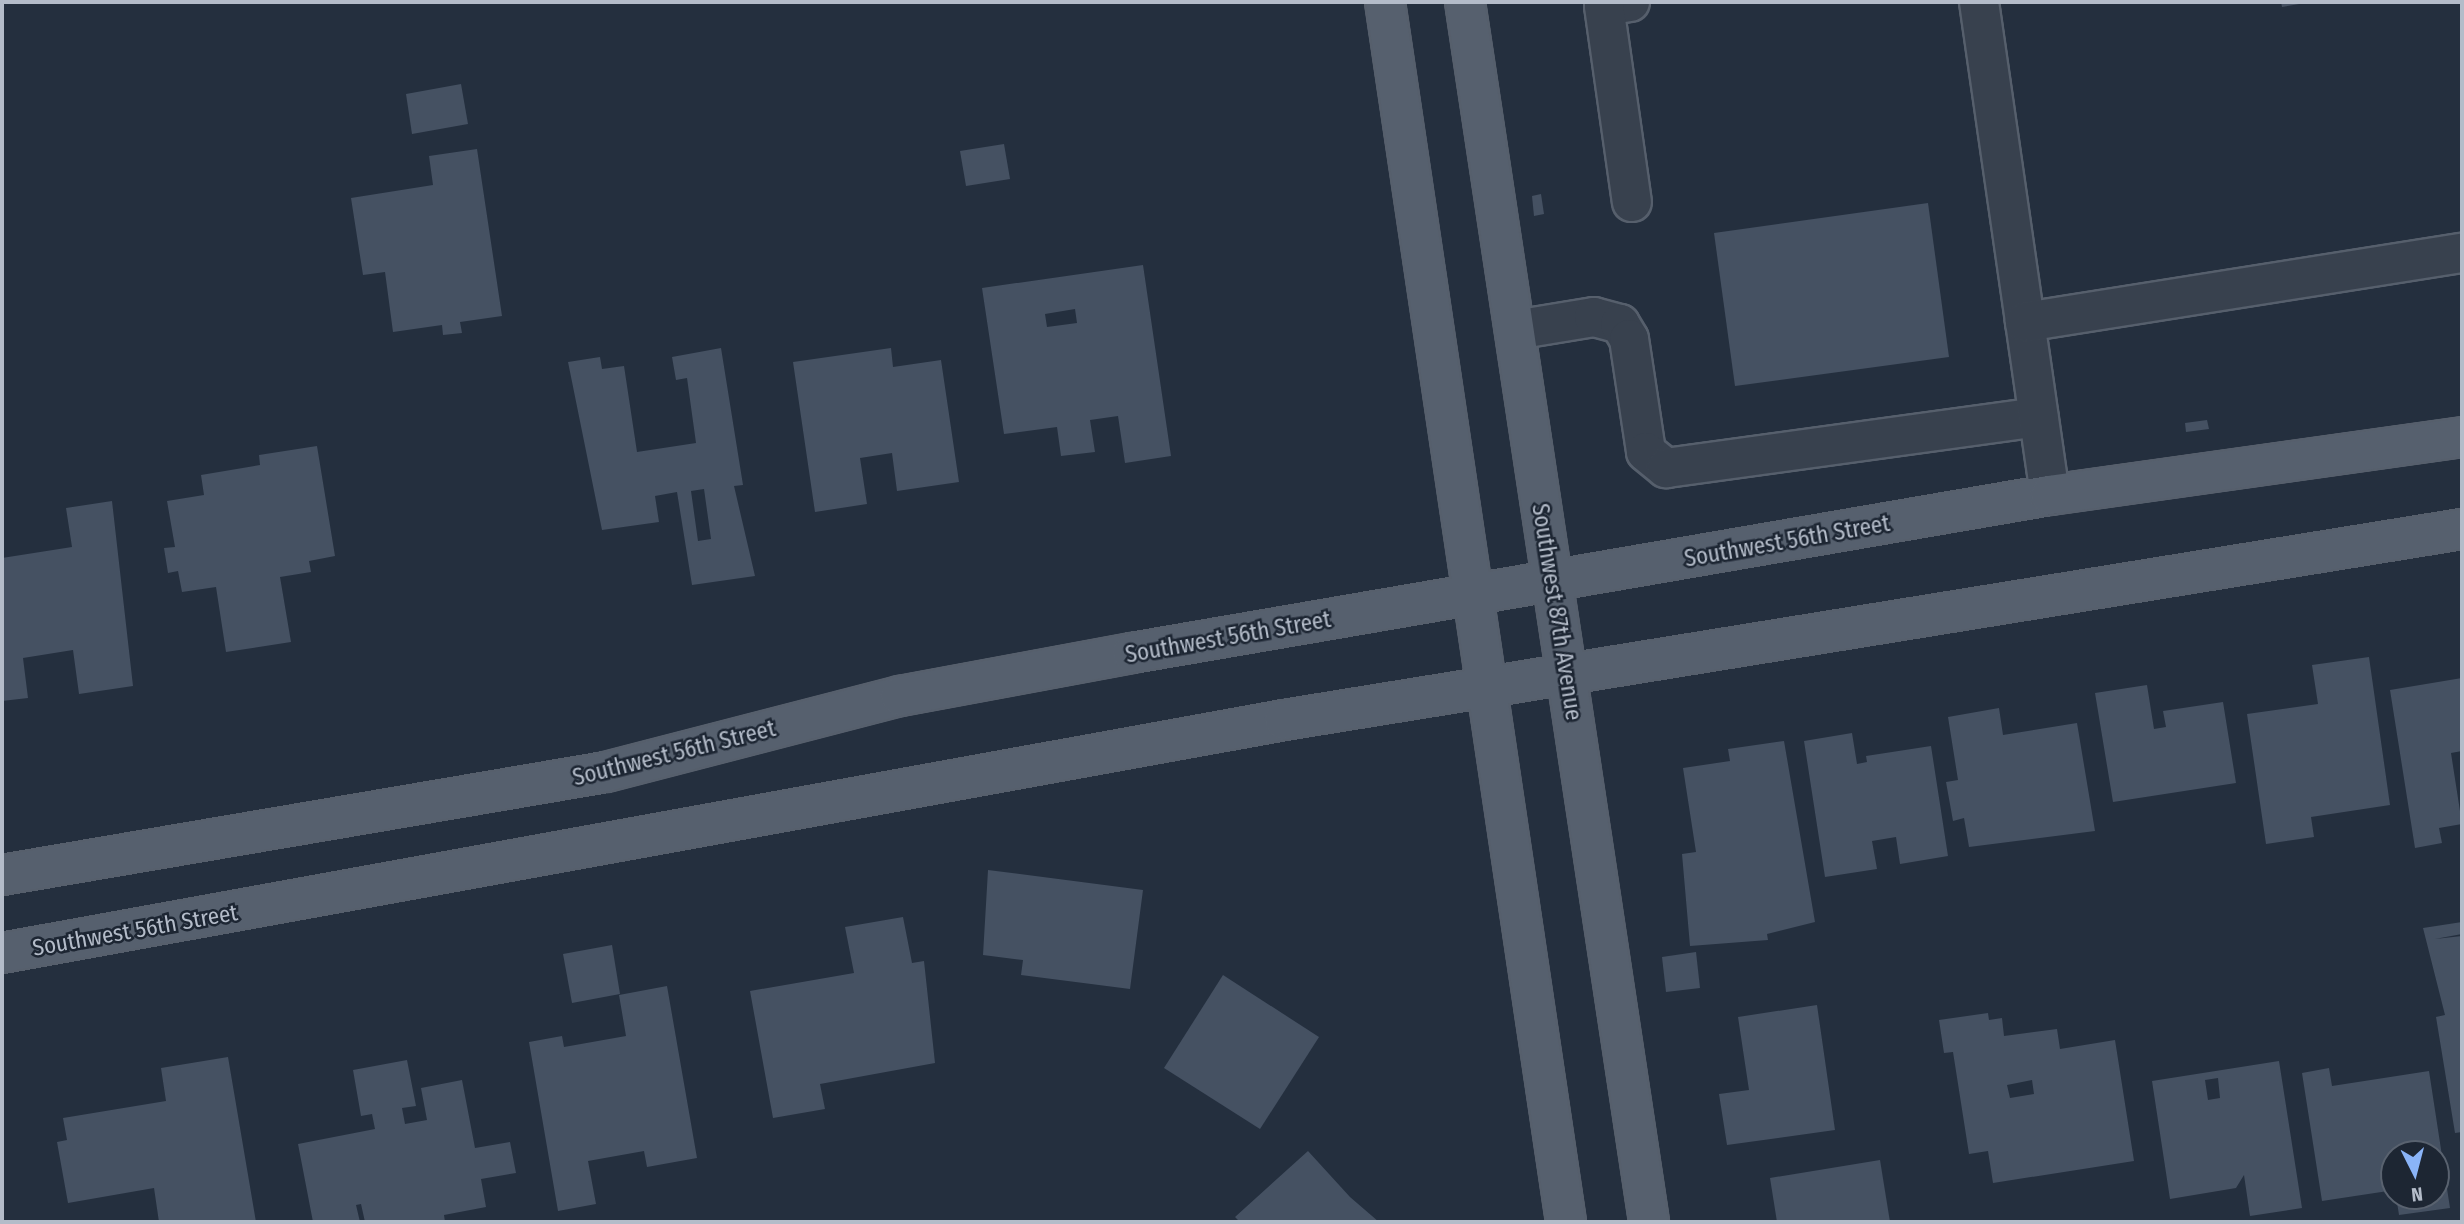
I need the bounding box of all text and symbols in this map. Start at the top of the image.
street label: Southwest 87th Avenue [1526,502,1588,722]
street label: Southwest 56th Street [1682,509,1892,573]
street label: Southwest 56th Street [1123,605,1333,669]
street label: Southwest 56th Street [570,714,778,792]
street label: Southwest 56th Street [30,898,240,962]
north arrow [2380,1140,2450,1210]
text: N [2410,1182,2424,1206]

